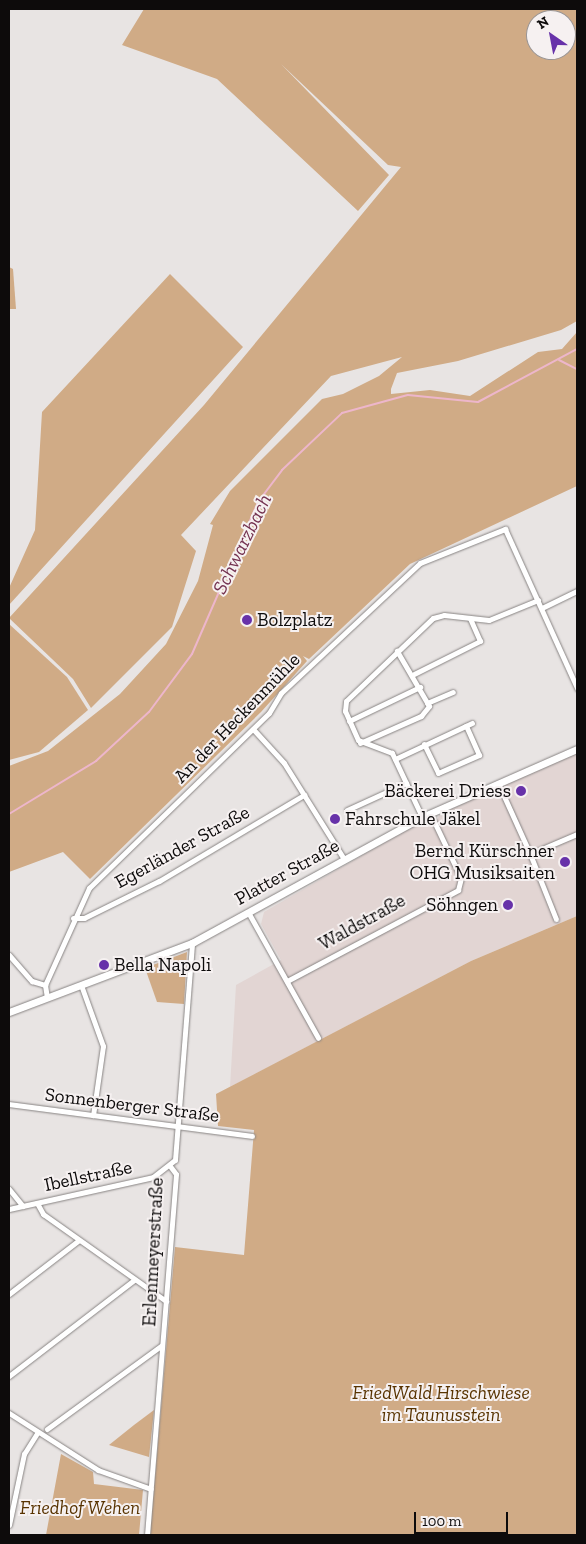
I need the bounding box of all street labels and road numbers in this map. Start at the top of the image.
street label: An der Heckenmühle [169,648,305,788]
street label: Egerländer Straße [111,800,253,894]
street label: Platter Straße [231,834,343,910]
street label: Waldstraße [315,889,409,955]
street label: Sonnenberger Straße [43,1083,221,1127]
street label: Ibellstraße [42,1156,134,1196]
street label: Erlenmeyerstraße [138,1177,168,1327]

